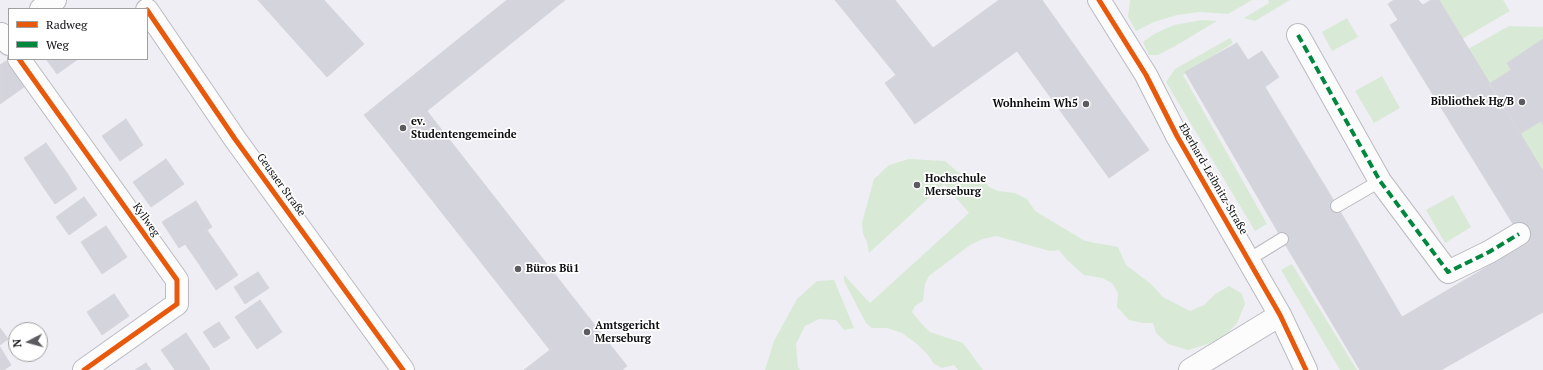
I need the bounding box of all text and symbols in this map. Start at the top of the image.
legend [8,8,148,60]
text: Radweg [46,17,87,32]
text: Weg [46,37,69,52]
place label: Bibliothek Hg/B [1431,95,1514,109]
place label: Wohnheim Wh5 [992,97,1078,111]
marker: Bibliothek Hg/B [1517,97,1527,107]
marker: Wohnheim Wh5 [1081,99,1091,109]
place label: ev. Studentengemeinde [411,115,517,141]
street label: Eberhard-Leibnitz-Straße [1176,121,1250,237]
marker: ev. Studentengemeinde [398,123,408,133]
street label: Geusaer Straße [254,151,308,219]
place label: Hochschule Merseburg [925,172,986,198]
marker: Hochschule Merseburg [912,180,922,190]
street label: Kyllweg [130,201,162,239]
place label: Büros Bü1 [526,262,579,276]
marker: Büros Bü1 [513,264,523,274]
place label: Amtsgericht Merseburg [595,319,660,345]
north arrow [8,322,48,362]
marker: Amtsgericht Merseburg [582,327,592,337]
text: N [10,338,24,348]

